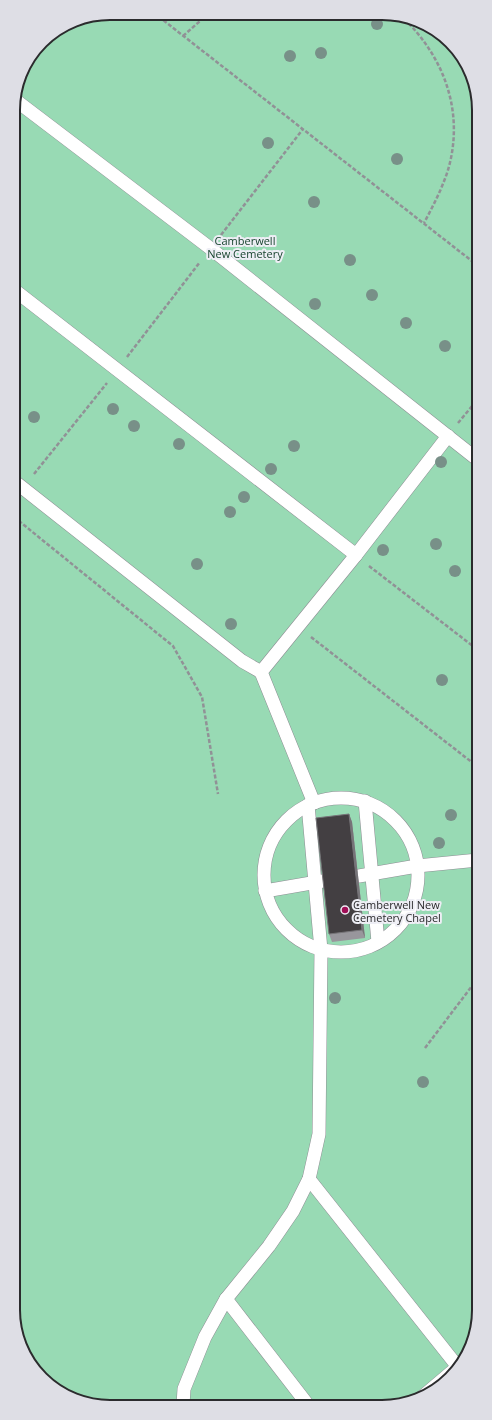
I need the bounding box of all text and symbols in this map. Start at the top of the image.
park label: Camberwell New Cemetery [207,233,283,261]
place label: Camberwell New Cemetery Chapel [353,897,441,925]
marker: Camberwell New Cemetery Chapel [340,905,350,915]

